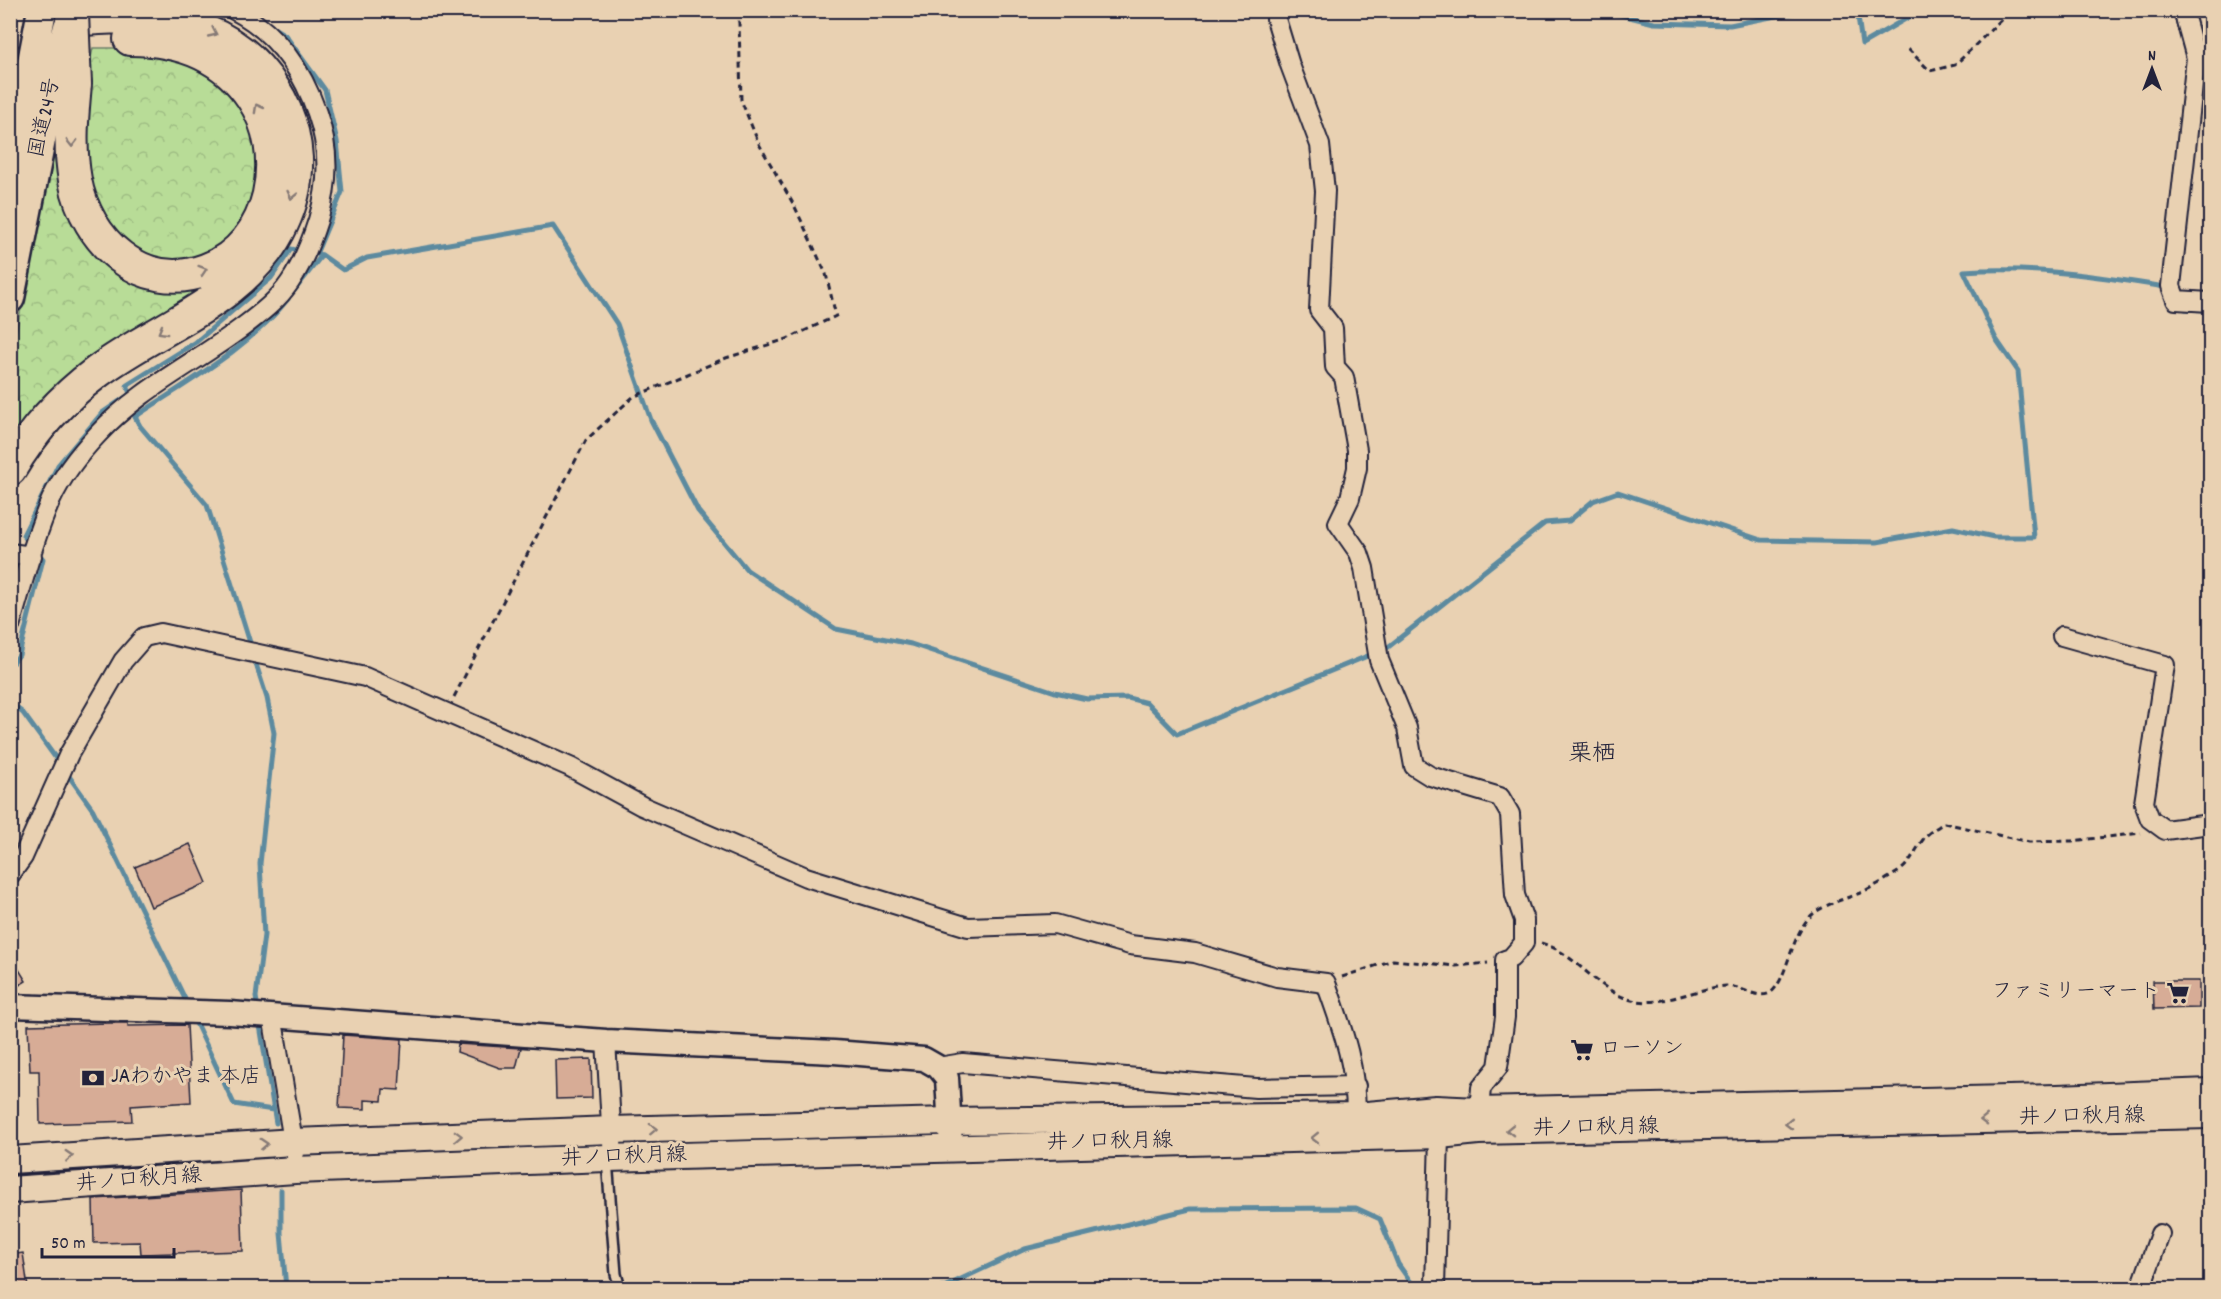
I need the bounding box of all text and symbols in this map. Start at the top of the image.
one-way arrow [206,26,217,38]
north arrow [2122,39,2182,99]
text: N [2148,45,2156,68]
street label: 国道24号 [23,75,69,161]
one-way arrow [254,104,265,114]
one-way arrow [66,138,78,147]
one-way arrow [287,190,300,200]
one-way arrow [197,265,207,277]
one-way arrow [158,324,168,335]
district label: 栗栖 [1568,738,1616,772]
place label: ファミリーマート [1992,978,2160,1008]
supermarket icon: ファミリーマート [2165,980,2191,1006]
place label: ローソン [1600,1035,1684,1065]
supermarket icon: ローソン [1569,1037,1595,1063]
place label: JAわかやま 本店 [111,1063,261,1093]
bank icon: JAわかやま 本店 [80,1065,106,1091]
street label: 井ノ口秋月線 [2019,1102,2145,1134]
street label: 井ノ口秋月線 [1533,1113,1659,1145]
one-way arrow [1980,1114,1989,1126]
one-way arrow [1785,1118,1794,1131]
one-way arrow [649,1123,658,1136]
one-way arrow [1506,1124,1515,1137]
street label: 井ノ口秋月線 [1047,1127,1173,1159]
one-way arrow [454,1130,463,1143]
one-way arrow [1311,1132,1320,1144]
one-way arrow [259,1138,268,1151]
street label: 井ノ口秋月線 [561,1141,687,1175]
one-way arrow [64,1150,73,1163]
street label: 井ノ口秋月線 [75,1162,203,1200]
scale bar [42,1221,174,1259]
text: 50 m [51,1232,86,1257]

